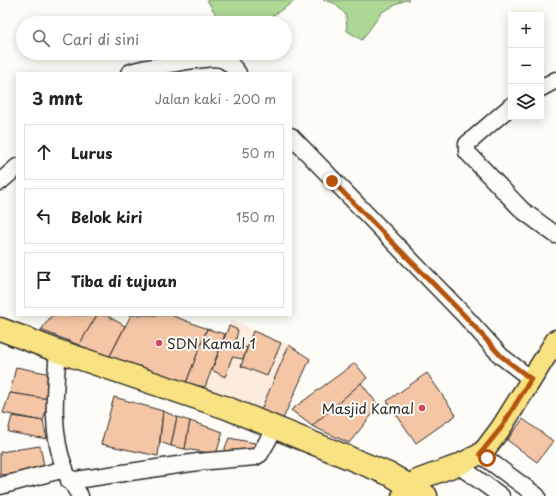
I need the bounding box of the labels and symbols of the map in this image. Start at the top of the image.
route end [323,172,341,190]
place label: SDN Kamal 1 [167,333,256,354]
marker: SDN Kamal 1 [154,338,164,348]
place label: Masjid Kamal [322,398,414,419]
marker: Masjid Kamal [417,403,427,413]
route start [478,449,496,467]

